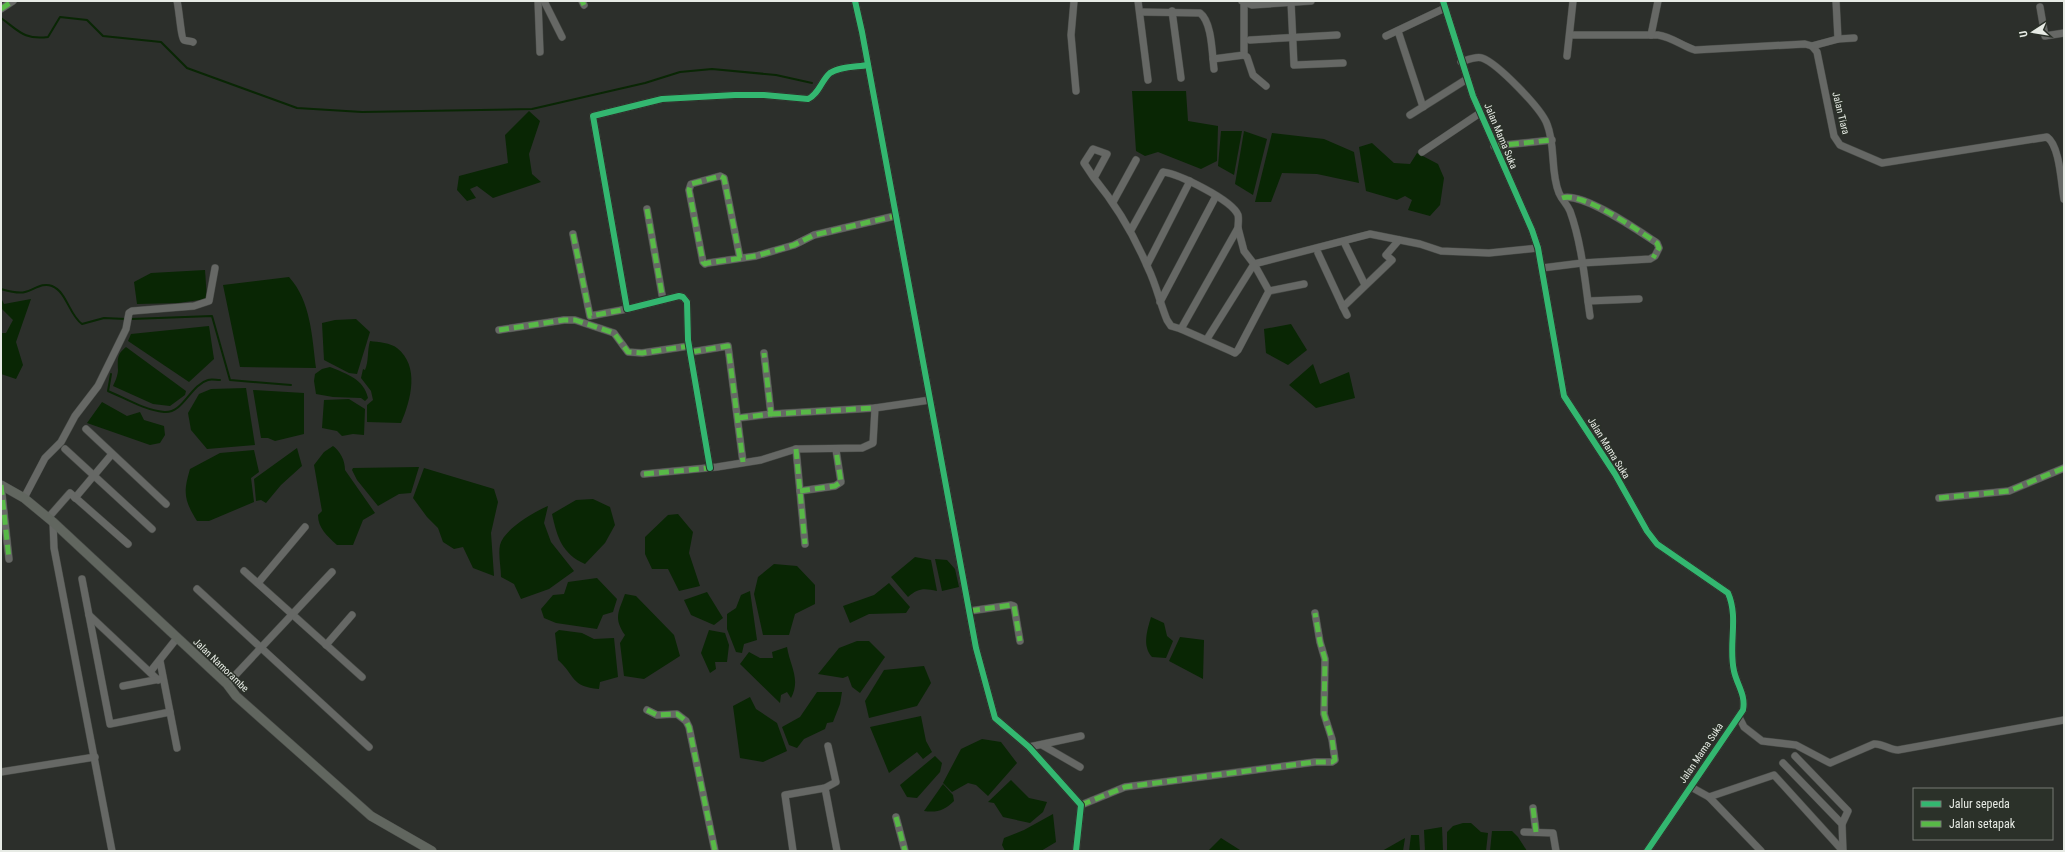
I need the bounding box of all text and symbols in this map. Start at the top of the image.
north arrow [2013,12,2053,52]
text: U [2017,30,2031,38]
street label: Jalan Tiara [1830,91,1852,136]
street label: Jalan Mama Suka [1482,102,1520,171]
street label: Jalan Mama Suka [1586,415,1632,481]
street label: Jalan Namorambe [191,636,251,694]
street label: Jalan Mama Suka [1677,721,1725,785]
legend [1913,788,2053,840]
text: Jalur sepeda [1949,797,2010,811]
text: Jalan setapak [1949,817,2016,831]

